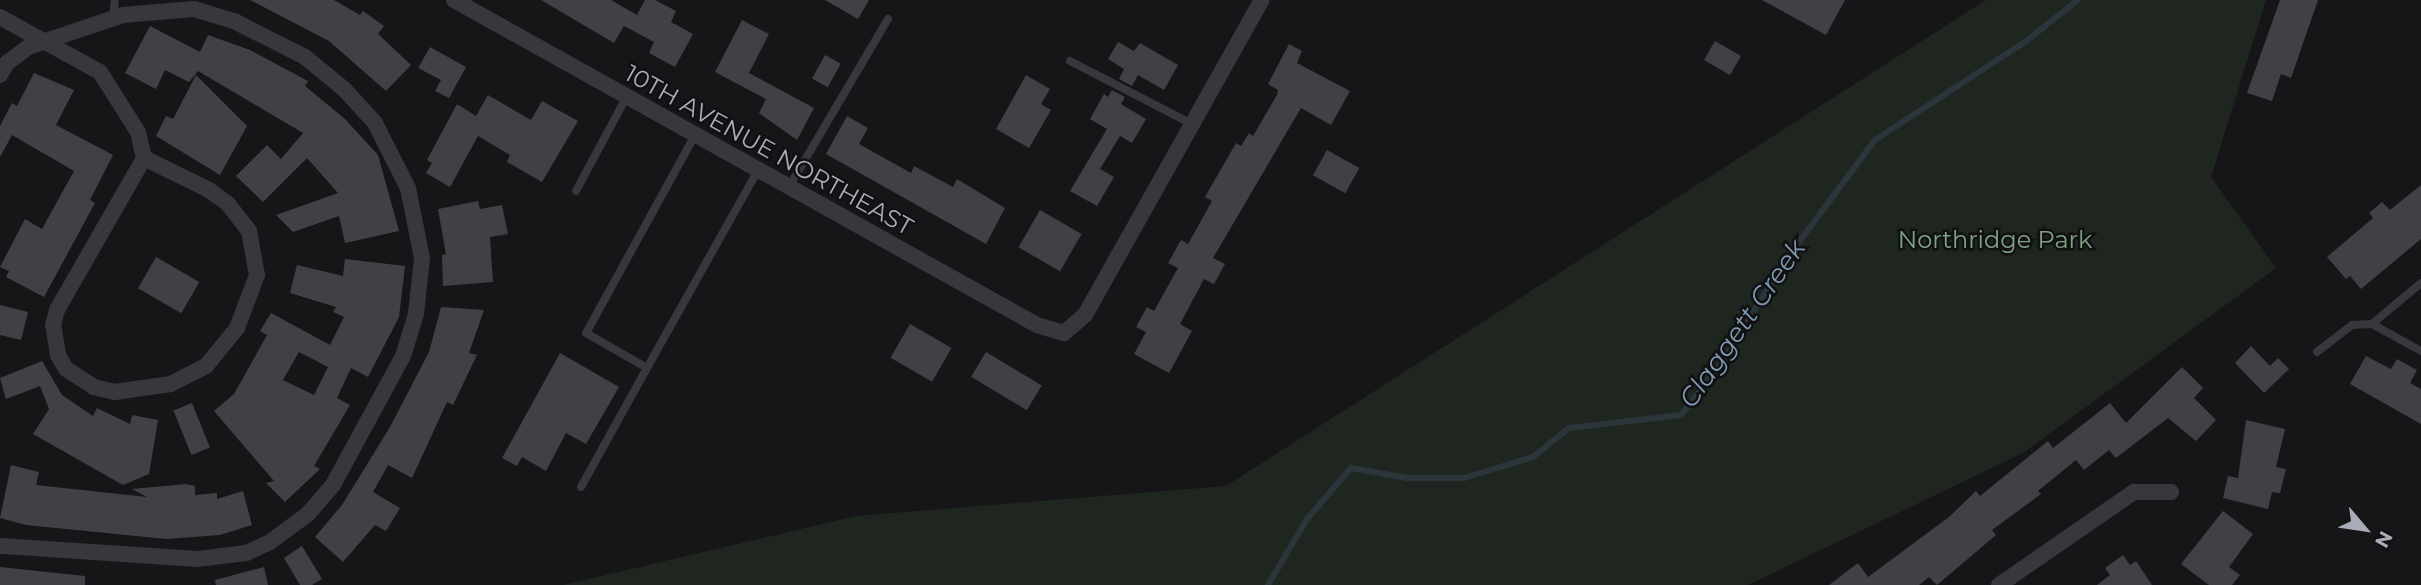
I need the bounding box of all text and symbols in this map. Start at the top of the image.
street label: 10TH AVENUE NORTHEAST [620,59,918,241]
park label: Northridge Park [1898,226,2092,254]
water label: Claggett Creek [1673,234,1813,414]
north arrow [2330,494,2400,564]
text: N [2370,527,2398,552]

